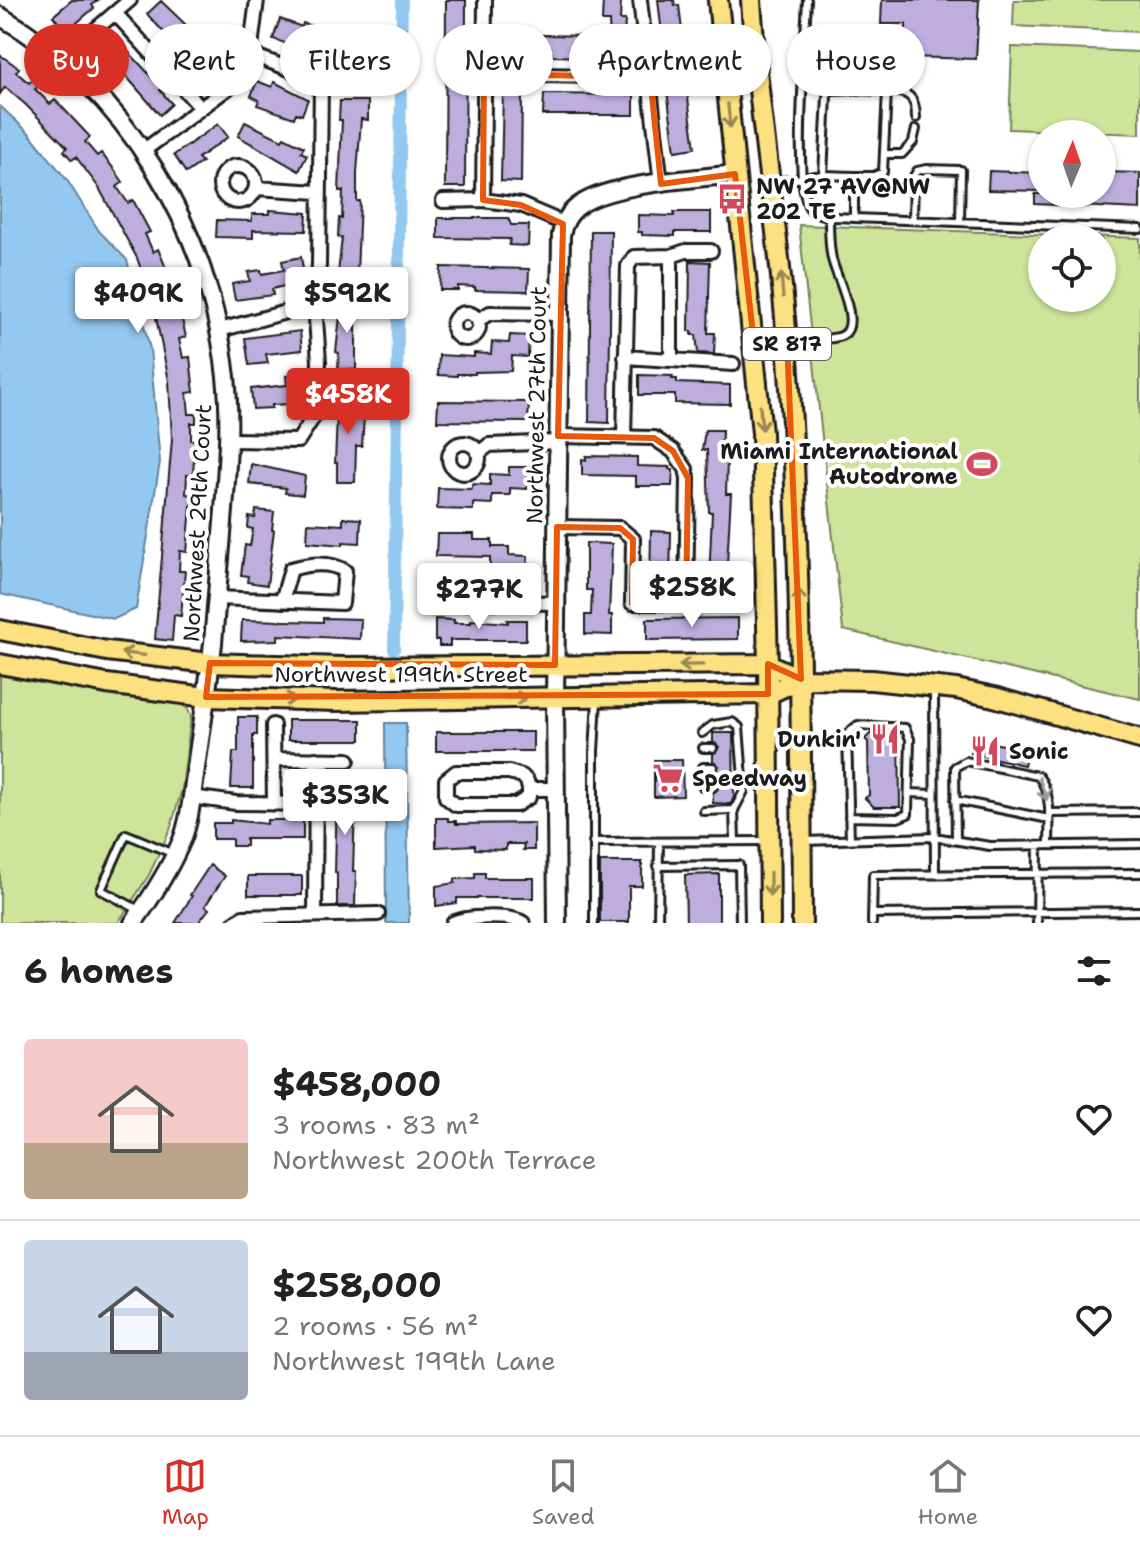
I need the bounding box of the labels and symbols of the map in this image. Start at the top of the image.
one-way arrow [721,102,736,129]
north arrow [1028,120,1116,208]
place label: NW 27 AV@NW 202 TE [756,172,930,226]
bus stop icon: NW 27 AV@NW 202 TE [715,182,749,216]
pin: $409K [82,267,194,335]
pin: $592K [291,267,403,335]
one-way arrow [774,272,789,299]
street label: Northwest 27th Court [520,286,553,524]
road number: SR 817 [743,328,831,360]
pin: $458K [292,368,404,436]
street label: Northwest 29th Court [177,403,218,643]
one-way arrow [753,404,768,431]
place label: Miami International Autodrome [720,437,958,491]
sports icon: Miami International Autodrome [965,447,999,481]
pin: $258K [636,561,748,629]
pin: $277K [423,563,535,631]
one-way arrow [792,588,807,615]
one-way arrow [120,647,147,662]
one-way arrow [678,657,705,673]
street label: Northwest 199th Street [274,660,528,689]
one-way arrow [501,690,528,706]
one-way arrow [270,692,297,707]
restaurant icon: Dunkin' [868,722,902,756]
place label: Dunkin' [777,725,861,754]
restaurant icon: Sonic [968,734,1002,768]
place label: Sonic [1009,737,1069,766]
supermarket icon: Speedway [651,761,685,795]
place label: Speedway [692,764,807,793]
pin: $353K [289,769,401,837]
one-way arrow [1036,776,1051,801]
one-way arrow [762,870,777,897]

